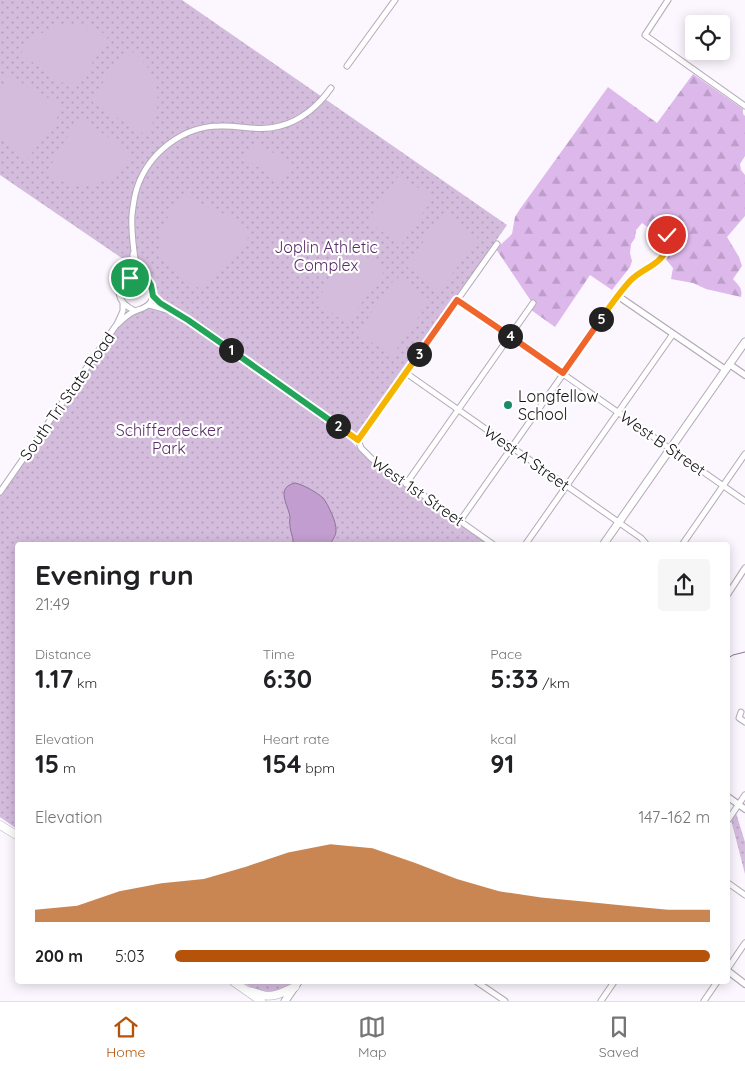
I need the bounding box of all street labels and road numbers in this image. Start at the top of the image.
street label: South Tri State Road [15,328,119,464]
street label: West B Street [616,406,710,480]
street label: West A Street [480,421,574,495]
street label: West 1st Street [368,452,468,530]

